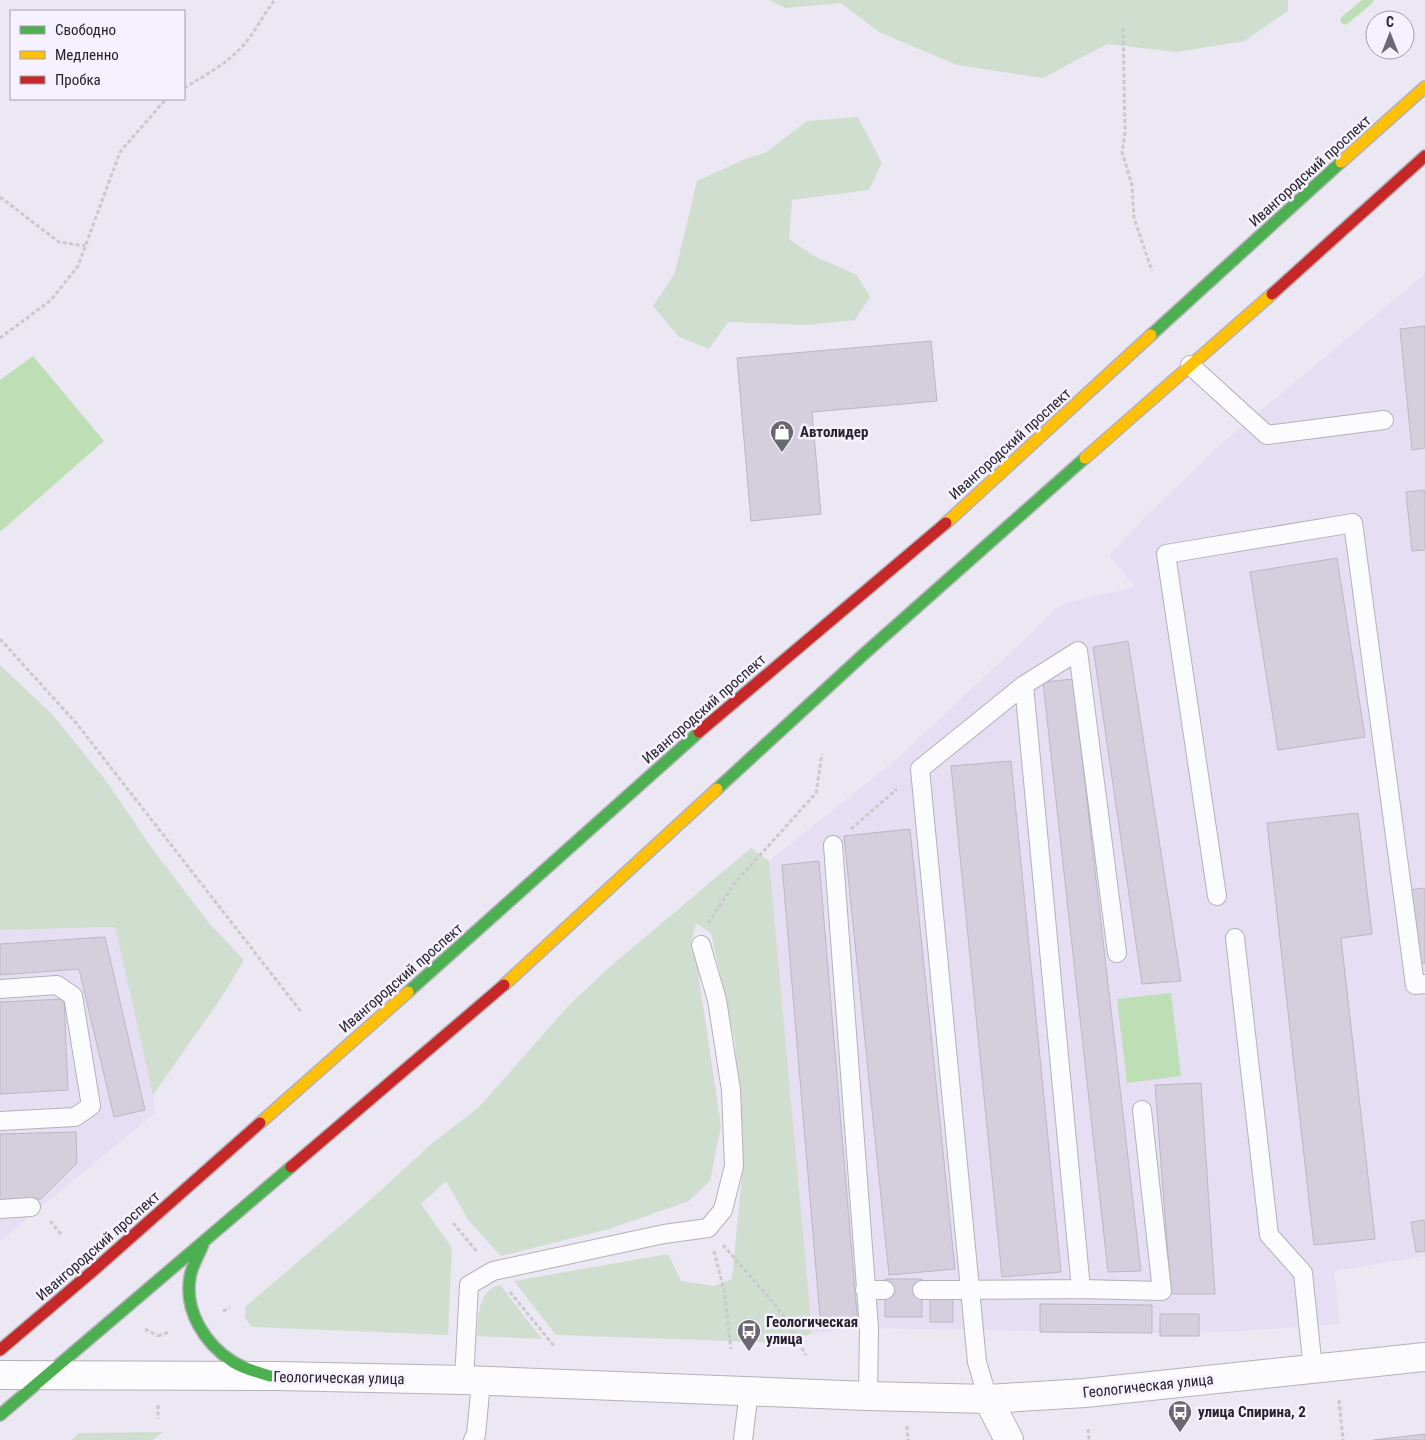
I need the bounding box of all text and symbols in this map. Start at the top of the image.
legend [10,10,185,100]
north arrow [1365,10,1415,60]
text: С [1386,14,1394,30]
text: Свободно [55,21,116,39]
text: Медленно [55,46,119,64]
text: Пробка [55,71,101,89]
street label: Ивангородский проспект [1245,112,1375,230]
street label: Ивангородский проспект [945,385,1075,503]
shop icon: Автолидер [769,419,795,453]
place label: Автолидер [800,423,868,441]
street label: Ивангородский проспект [639,650,769,768]
street label: Ивангородский проспект [336,919,466,1037]
street label: Ивангородский проспект [33,1187,163,1305]
place label: Геологическая улица [766,1313,858,1348]
bus stop icon: Геологическая улица [736,1318,762,1352]
street label: Геологическая улица [273,1368,405,1388]
street label: Геологическая улица [1082,1370,1214,1402]
bus stop icon: улица Спирина, 2 [1167,1399,1193,1433]
place label: улица Спирина, 2 [1198,1403,1306,1421]

